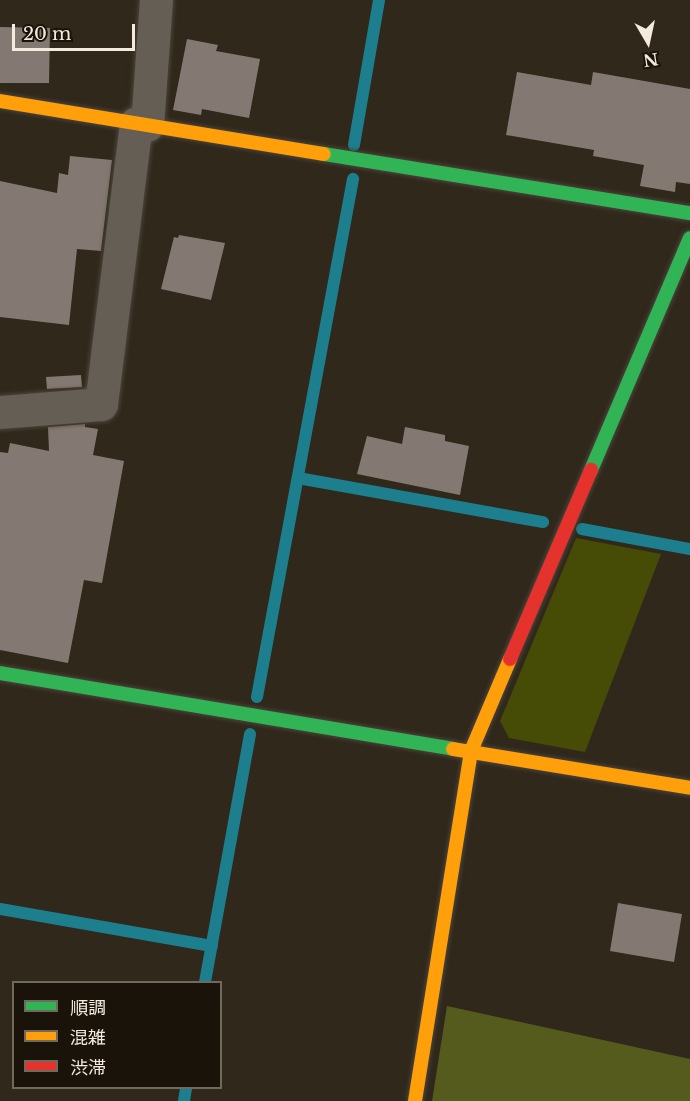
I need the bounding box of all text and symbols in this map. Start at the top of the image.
scale bar [15,12,138,50]
north arrow [618,12,678,72]
text: 20 m [23,23,71,45]
text: N [642,49,660,71]
legend [12,981,222,1089]
text: 順調 [70,997,106,1019]
text: 混雑 [70,1027,106,1049]
text: 渋滞 [70,1057,106,1079]

